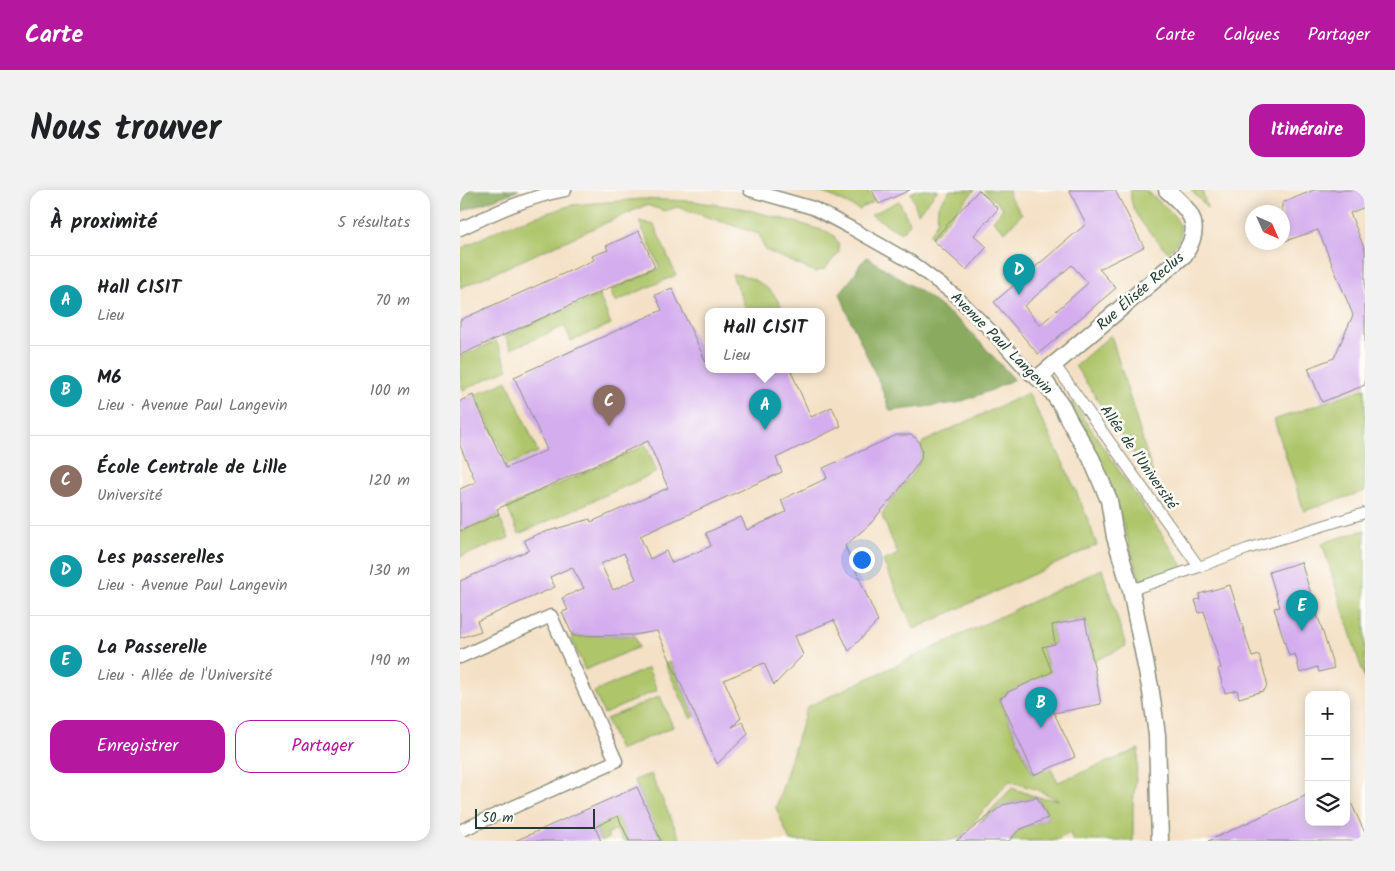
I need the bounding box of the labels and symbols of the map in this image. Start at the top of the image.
north arrow [1245,205,1290,250]
street label: Rue Élisée Reclus [1091,246,1190,337]
pin: D [1003,254,1035,295]
street label: Avenue Paul Langevin [944,287,1058,401]
pin: C [593,385,625,426]
pin: A [749,389,781,430]
street label: Allée de l'Université [1093,400,1184,516]
your location [849,547,875,573]
pin: E [1286,590,1318,631]
pin: B [1025,687,1057,728]
scale bar [475,806,595,829]

